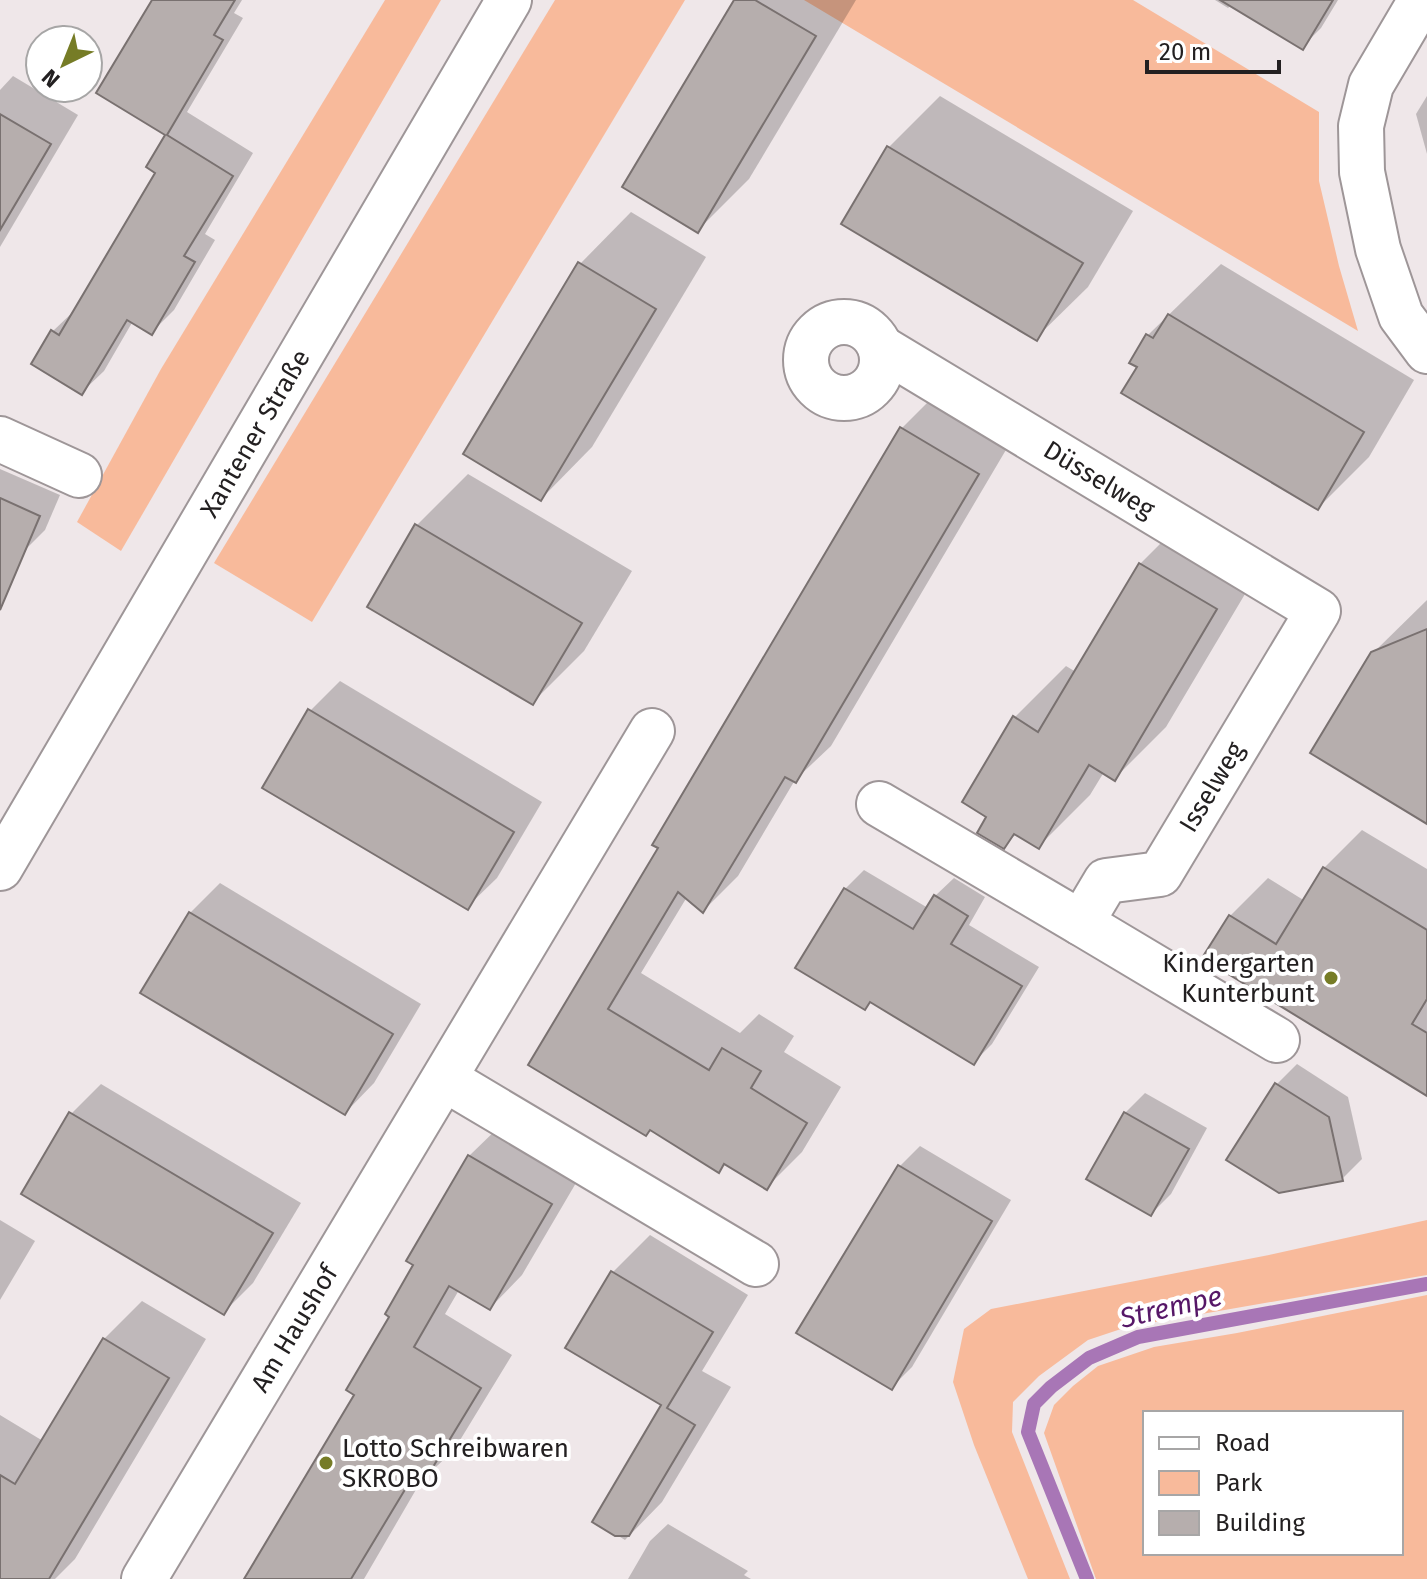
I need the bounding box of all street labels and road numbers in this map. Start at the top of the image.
street label: Xantener Straße [194,344,316,523]
street label: Düsselweg [1038,434,1161,525]
street label: Isselweg [1173,736,1251,838]
street label: Am Haushof [244,1258,345,1398]

